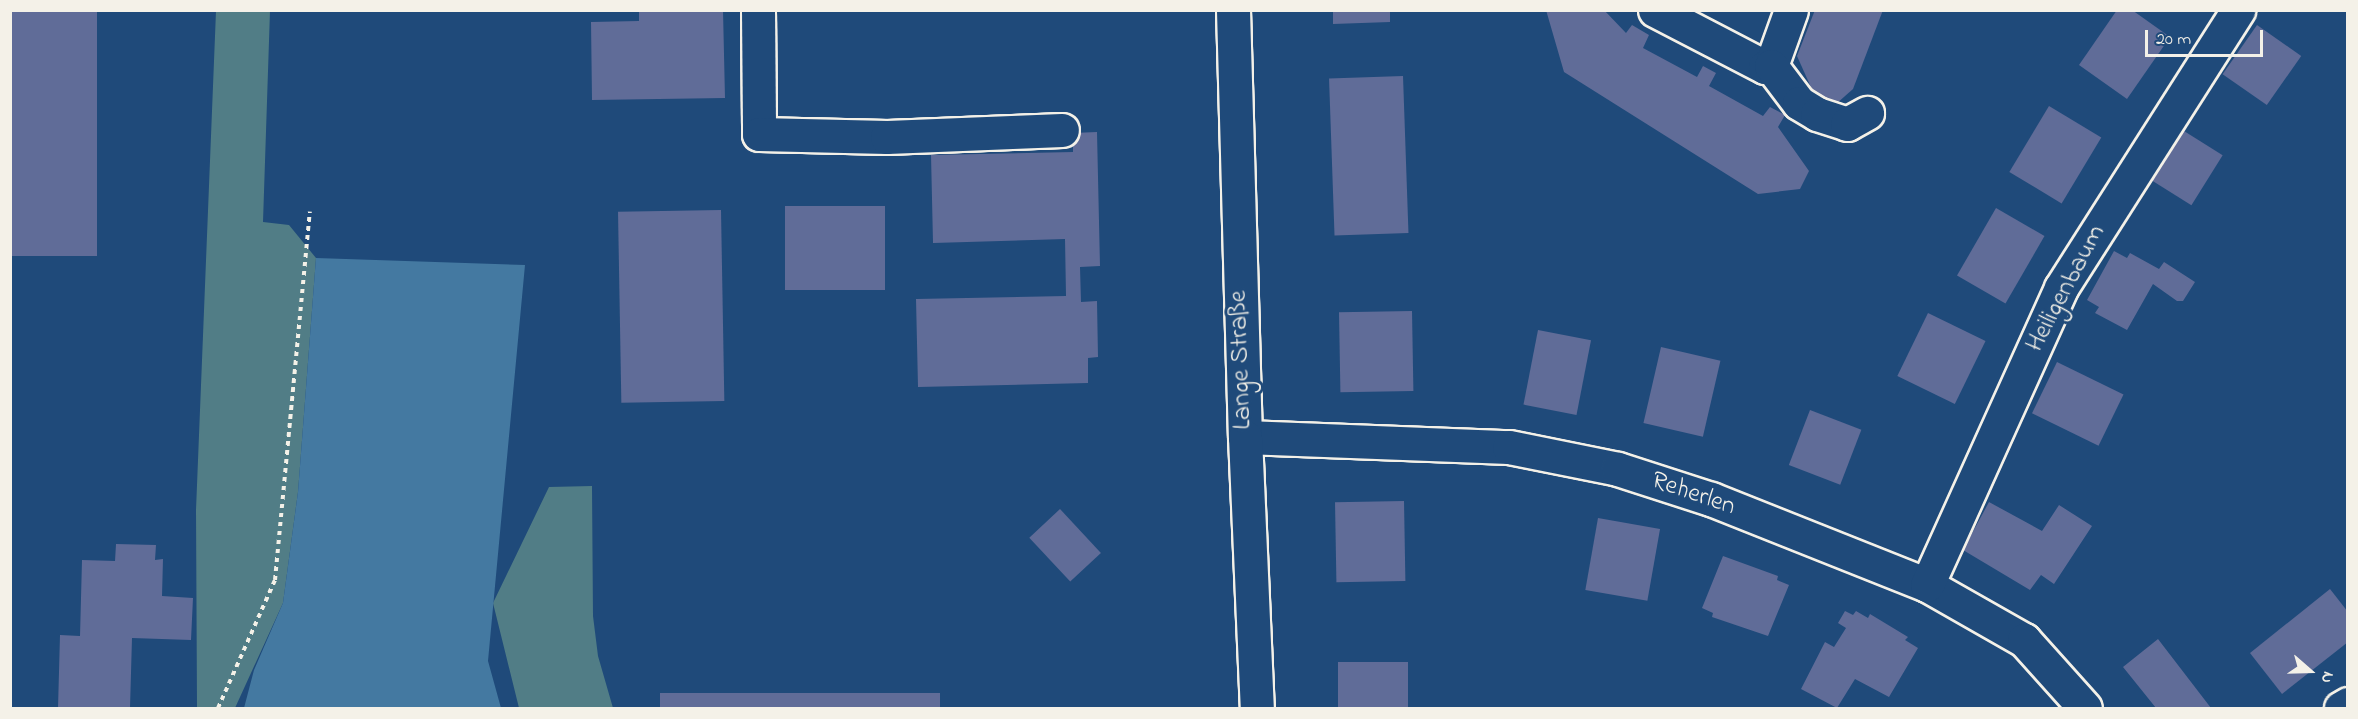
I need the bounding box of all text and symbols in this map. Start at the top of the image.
scale bar [2148,18,2266,56]
text: 20 m [2156,27,2191,53]
street label: Heiligenbaum [2021,220,2113,358]
street label: Lange Straße [1224,290,1260,430]
street label: Reherlen [1647,466,1739,524]
north arrow [2280,641,2340,701]
text: N [2314,668,2340,686]

